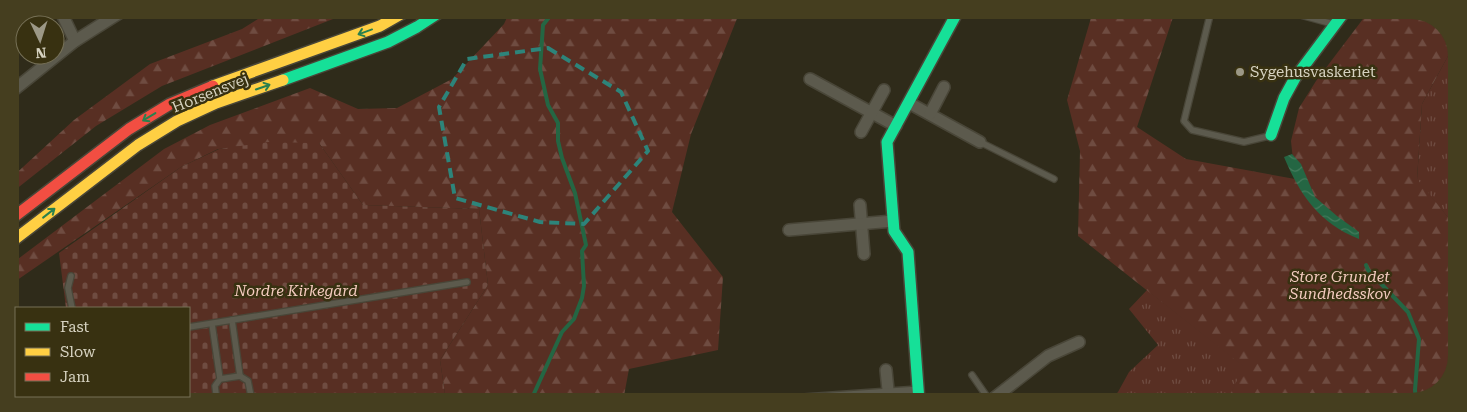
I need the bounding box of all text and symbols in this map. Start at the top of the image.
north arrow [15,15,65,65]
one-way arrow [357,28,373,37]
text: N [35,45,47,61]
place label: Sygehusvaskeriet [1250,63,1376,81]
marker: Sygehusvaskeriet [1234,66,1246,78]
street label: Horsensvej [169,70,251,116]
one-way arrow [254,82,270,91]
one-way arrow [142,113,156,123]
one-way arrow [42,207,55,218]
park label: Store Grundet Sundhedsskov [1288,268,1391,303]
park label: Nordre Kirkegård [233,282,358,300]
legend [15,307,190,397]
text: Fast [60,318,90,336]
text: Slow [60,343,96,361]
text: Jam [60,368,90,386]

